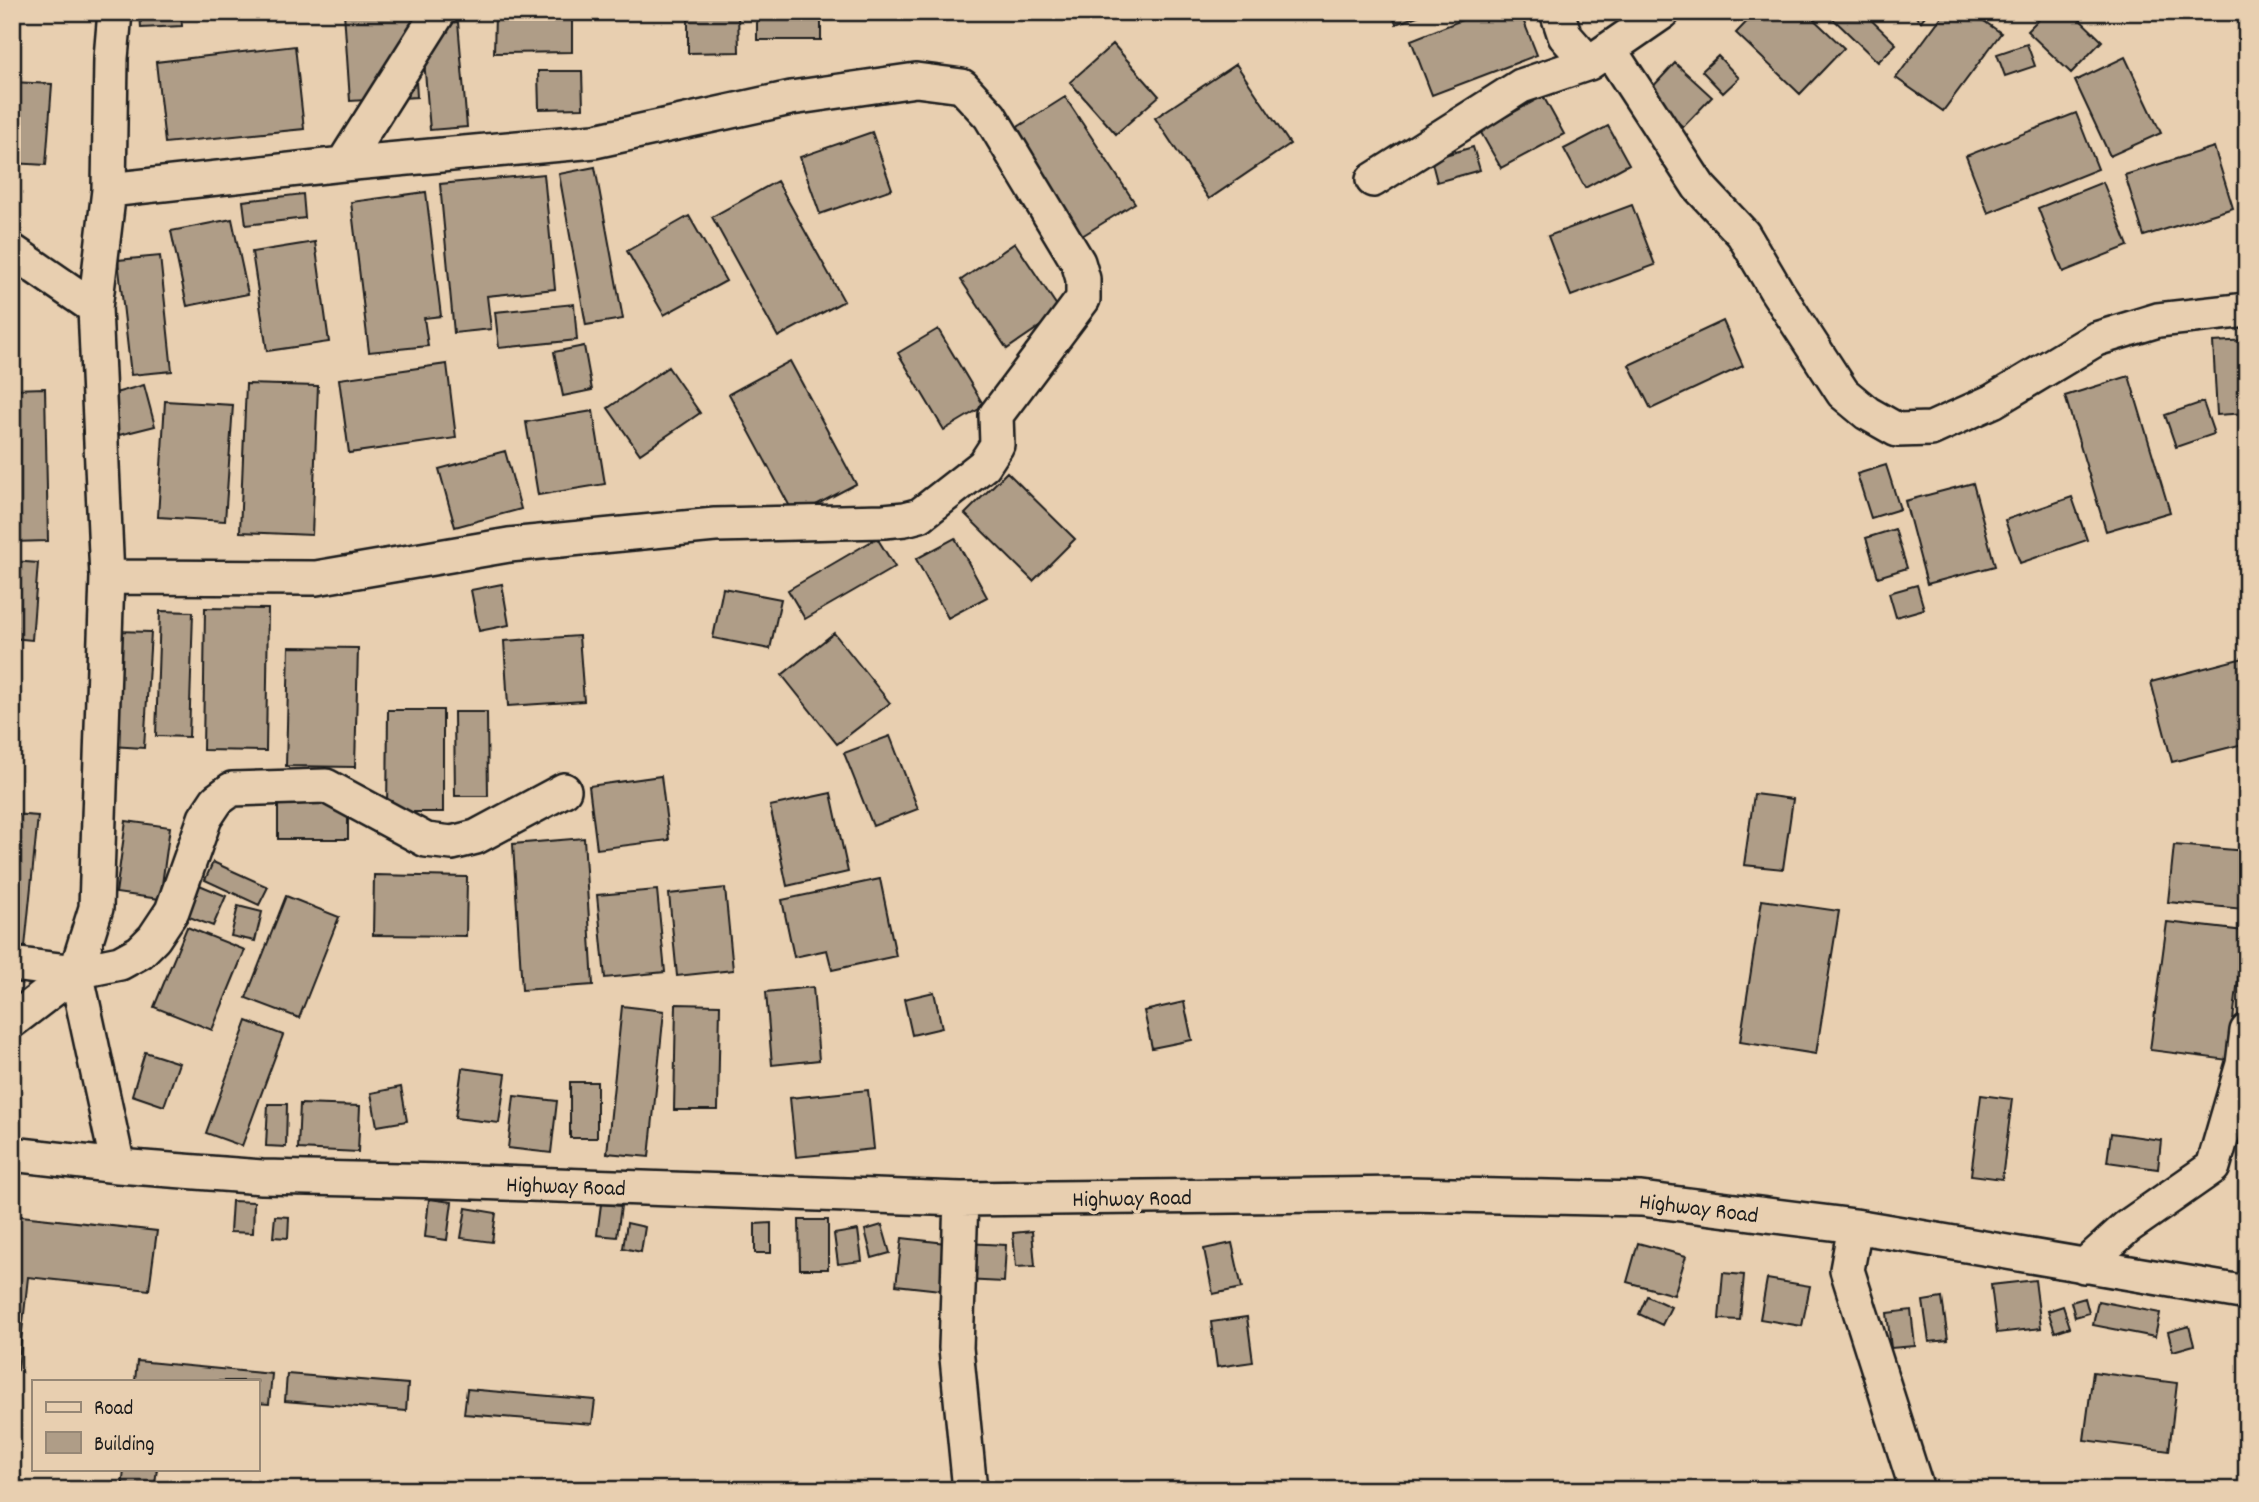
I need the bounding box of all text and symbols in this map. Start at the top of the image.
street label: Highway Road [505,1170,626,1207]
street label: Highway Road [1072,1183,1192,1218]
street label: Highway Road [1637,1187,1760,1234]
legend [32,1380,259,1470]
text: Road [94,1395,133,1425]
text: Building [94,1431,154,1461]

